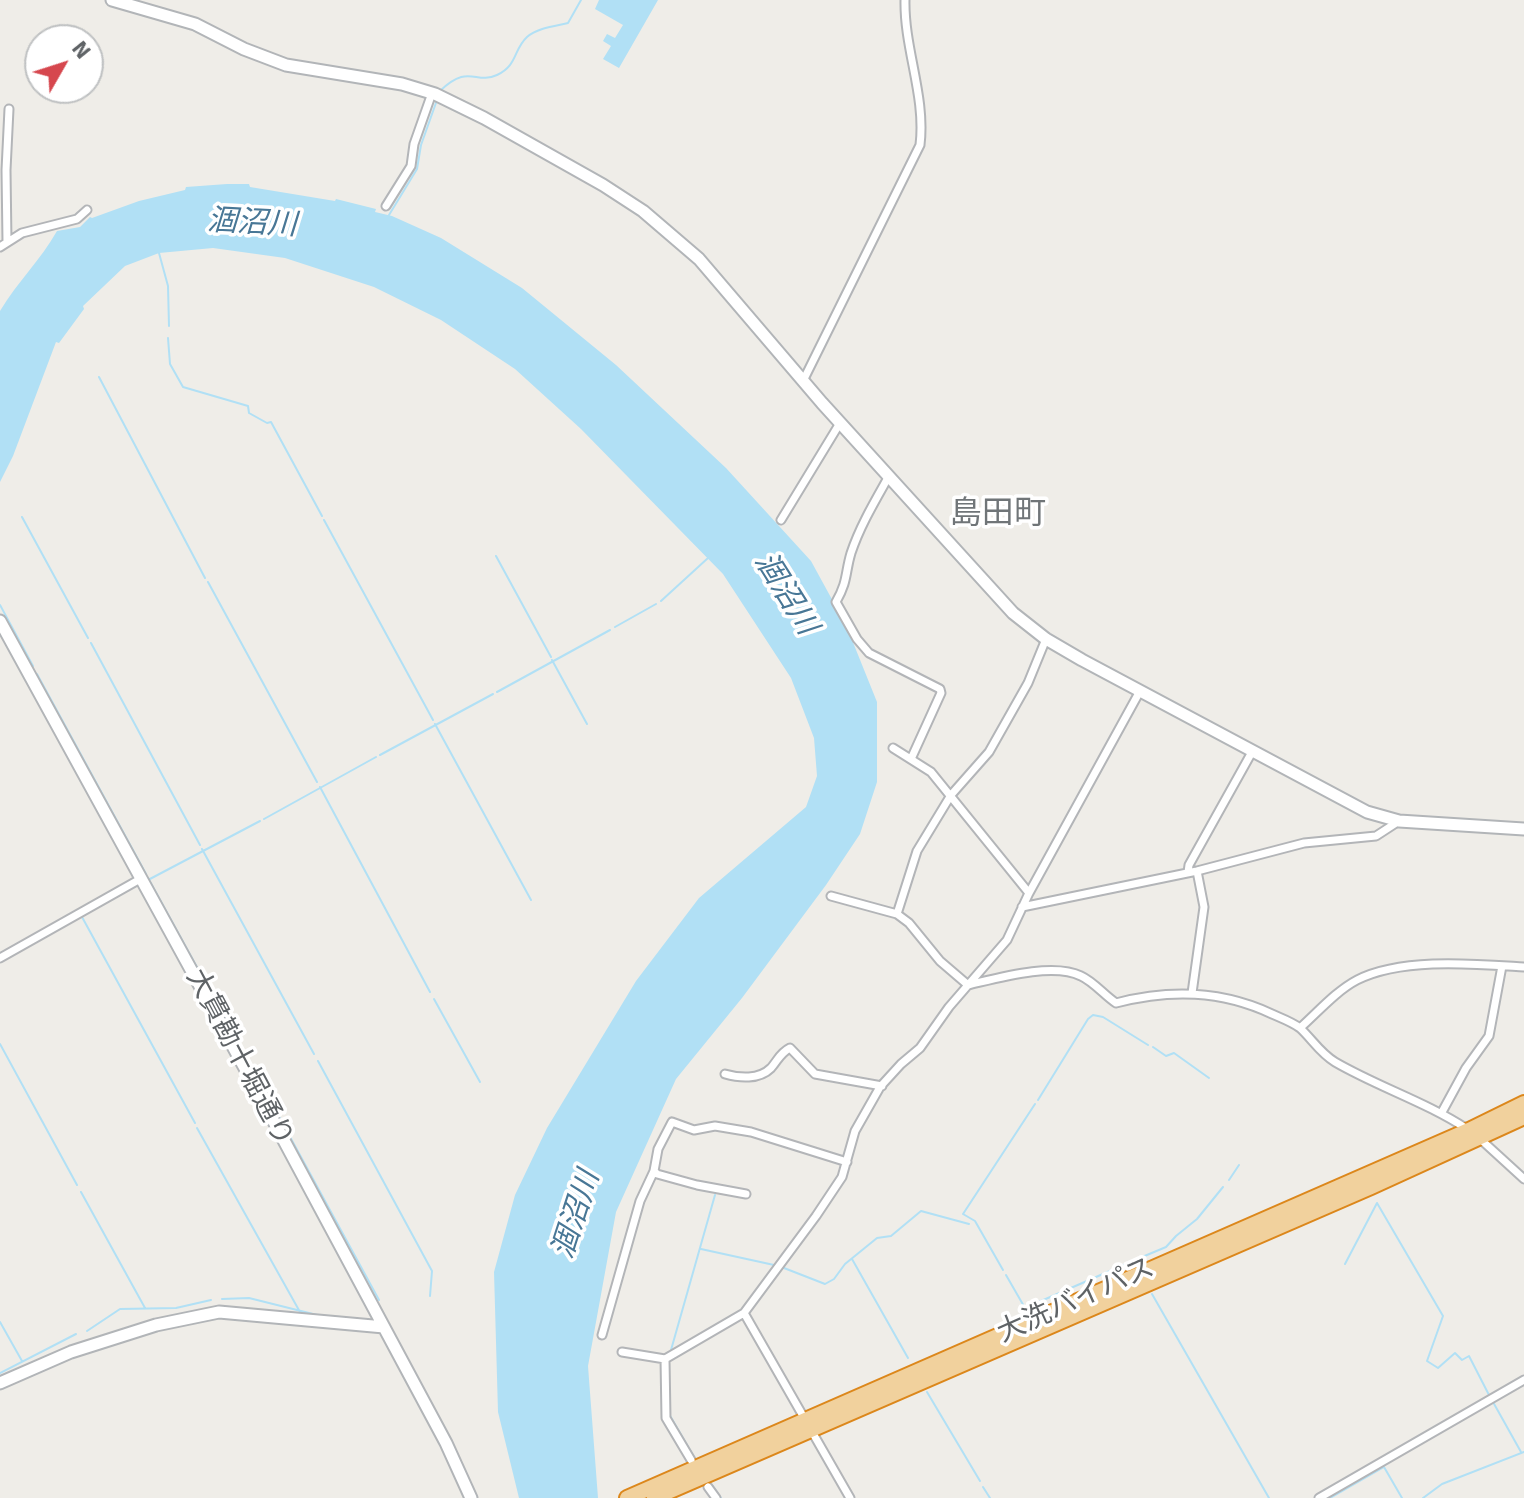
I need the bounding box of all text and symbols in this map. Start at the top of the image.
north arrow [24,24,104,104]
text: N [66,35,97,64]
water label: 涸沼川 [206,204,298,244]
district label: 島田町 [950,496,1046,534]
water label: 涸沼川 [746,546,824,642]
street label: 大貫勘十堀通り [178,964,300,1152]
water label: 涸沼川 [546,1167,608,1263]
street label: 大洗バイパス [992,1251,1160,1351]

